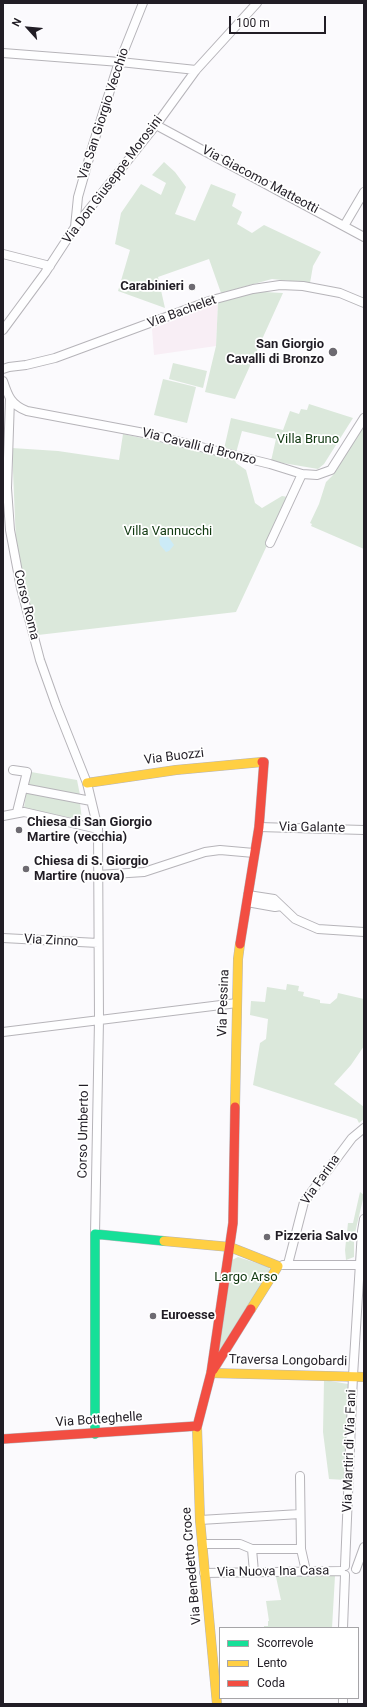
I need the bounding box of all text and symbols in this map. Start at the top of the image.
north arrow [8,8,48,48]
scale bar [231,8,328,34]
text: N [9,16,24,29]
text: 100 m [236,16,270,30]
street label: Via San Giorgio Vecchio [75,46,133,182]
street label: Via Don Giuseppe Morosini [60,113,166,247]
street label: Via Giacomo Matteotti [199,143,321,217]
place label: Carabinieri [120,279,184,295]
marker: Carabinieri [187,282,197,292]
street label: Via Bachelet [145,292,219,332]
place label: San Giorgio Cavalli di Bronzo [226,337,324,368]
marker: San Giorgio Cavalli di Bronzo [327,346,339,358]
street label: Via Cavalli di Bronzo [140,425,258,469]
park label: Villa Bruno [277,432,339,448]
park label: Villa Vannucchi [124,524,212,540]
street label: Corso Roma [10,568,42,642]
street label: Via Buozzi [143,746,205,768]
place label: Chiesa di San Giorgio Martire (vecchia) [27,815,152,846]
street label: Via Galante [279,820,345,836]
marker: Chiesa di San Giorgio Martire (vecchia) [14,825,24,835]
place label: Chiesa di S. Giorgio Martire (nuova) [34,854,149,885]
marker: Chiesa di S. Giorgio Martire (nuova) [21,864,31,874]
street label: Via Zinno [23,932,79,950]
street label: Via Pessina [215,969,233,1037]
street label: Corso Umberto I [75,1084,93,1178]
street label: Via Farina [298,1152,344,1208]
place label: Pizzeria Salvo [275,1229,358,1245]
marker: Pizzeria Salvo [262,1232,272,1242]
park label: Largo Arso [214,1270,278,1286]
place label: Euroesse [161,1308,215,1324]
marker: Euroesse [148,1311,158,1321]
street label: Traversa Longobardi [229,1352,347,1370]
street label: Via Martiri di Via Fani [340,1389,360,1513]
street label: Via Botteghelle [55,1409,143,1431]
street label: Via Benedetto Croce [179,1507,205,1625]
street label: Via Nuova Ina Casa [217,1563,329,1581]
legend [219,1627,359,1699]
text: Scorrevole [257,1636,313,1650]
text: Lento [257,1656,287,1670]
text: Coda [257,1676,285,1690]

